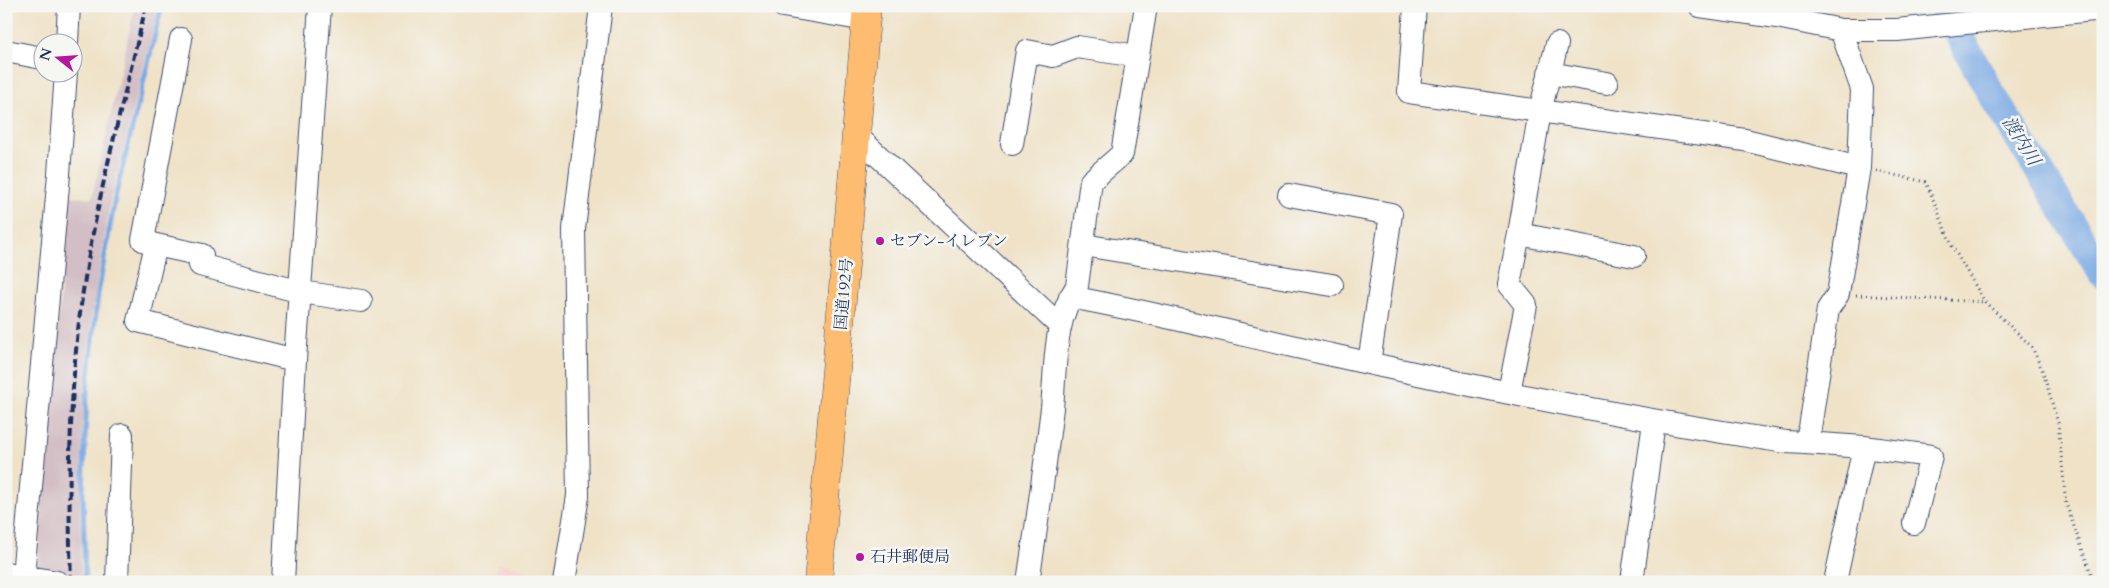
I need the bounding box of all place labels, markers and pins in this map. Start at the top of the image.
place label: セブン-イレブン [890,230,1008,252]
marker: セブン-イレブン [874,235,886,247]
place label: 石井郵便局 [870,546,950,568]
marker: 石井郵便局 [854,551,866,563]

